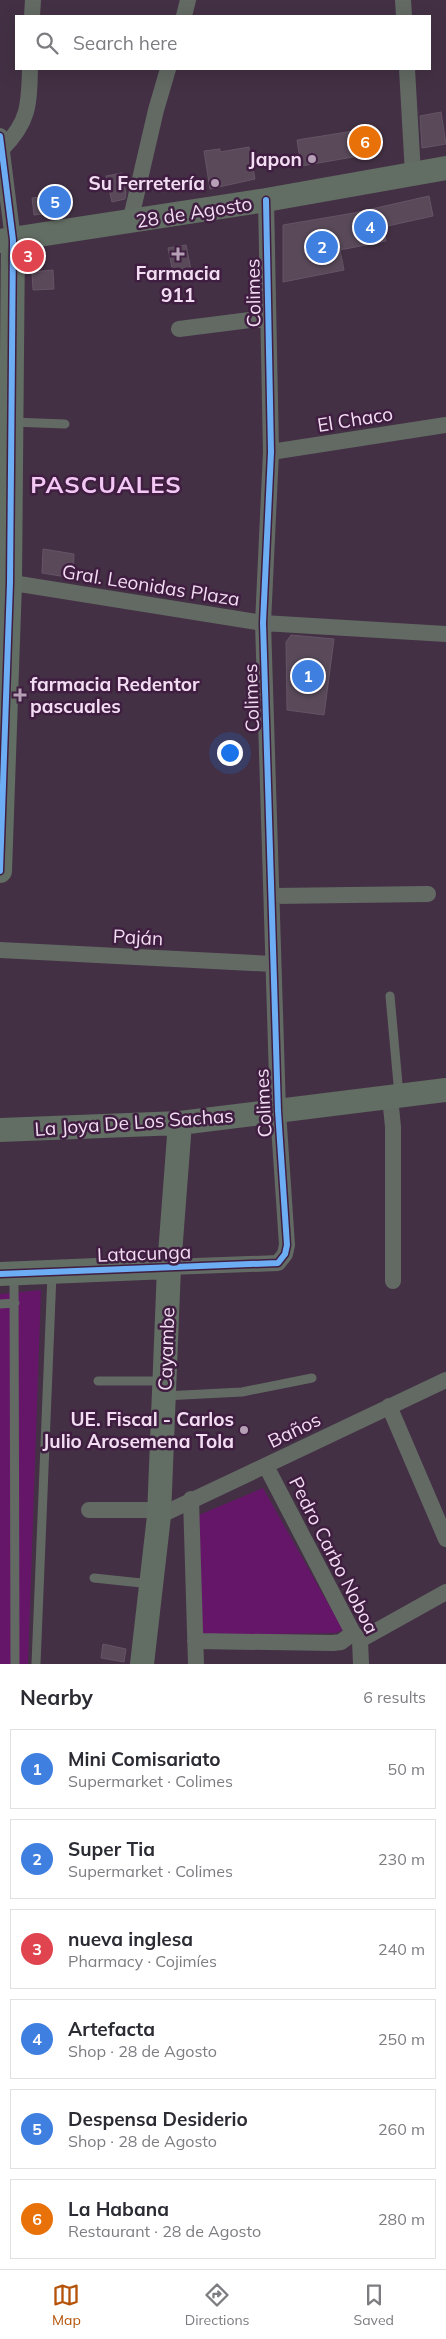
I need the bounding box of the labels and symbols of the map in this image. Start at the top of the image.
pin: 6 [349,123,381,161]
place label: Japon [249,147,302,171]
marker: Japon [306,153,318,165]
place label: Su Ferretería [88,171,205,195]
marker: Su Ferretería [209,177,221,189]
pin: 5 [39,183,71,221]
street label: 28 de Agosto [134,191,254,233]
pin: 4 [354,208,386,246]
pin: 2 [306,228,338,266]
pin: 3 [12,237,44,275]
marker: Farmacia 911 [172,248,184,260]
street label: Colimes [240,258,266,328]
place label: Farmacia 911 [136,261,220,307]
street label: El Chaco [315,401,395,437]
district label: PASCUALES [30,469,182,499]
street label: Gral. Leonidas Plaza [60,559,242,611]
pin: 1 [292,657,324,695]
street label: Colimes [238,663,264,733]
place label: farmacia Redentor pascuales [30,672,200,718]
marker: farmacia Redentor pascuales [14,689,26,701]
your location [217,740,243,766]
street label: Paján [112,924,164,950]
street label: Colimes [249,1068,277,1138]
street label: La Joya De Los Sachas [34,1103,234,1141]
street label: Latacunga [97,1239,191,1267]
street label: Cayambe [153,1307,179,1391]
place label: UE. Fiscal - Carlos Julio Arosemena Tola [42,1407,234,1453]
street label: Baños [264,1407,324,1453]
marker: UE. Fiscal - Carlos Julio Arosemena Tola [238,1424,250,1436]
street label: Pedro Carbo Noboa [284,1472,384,1638]

